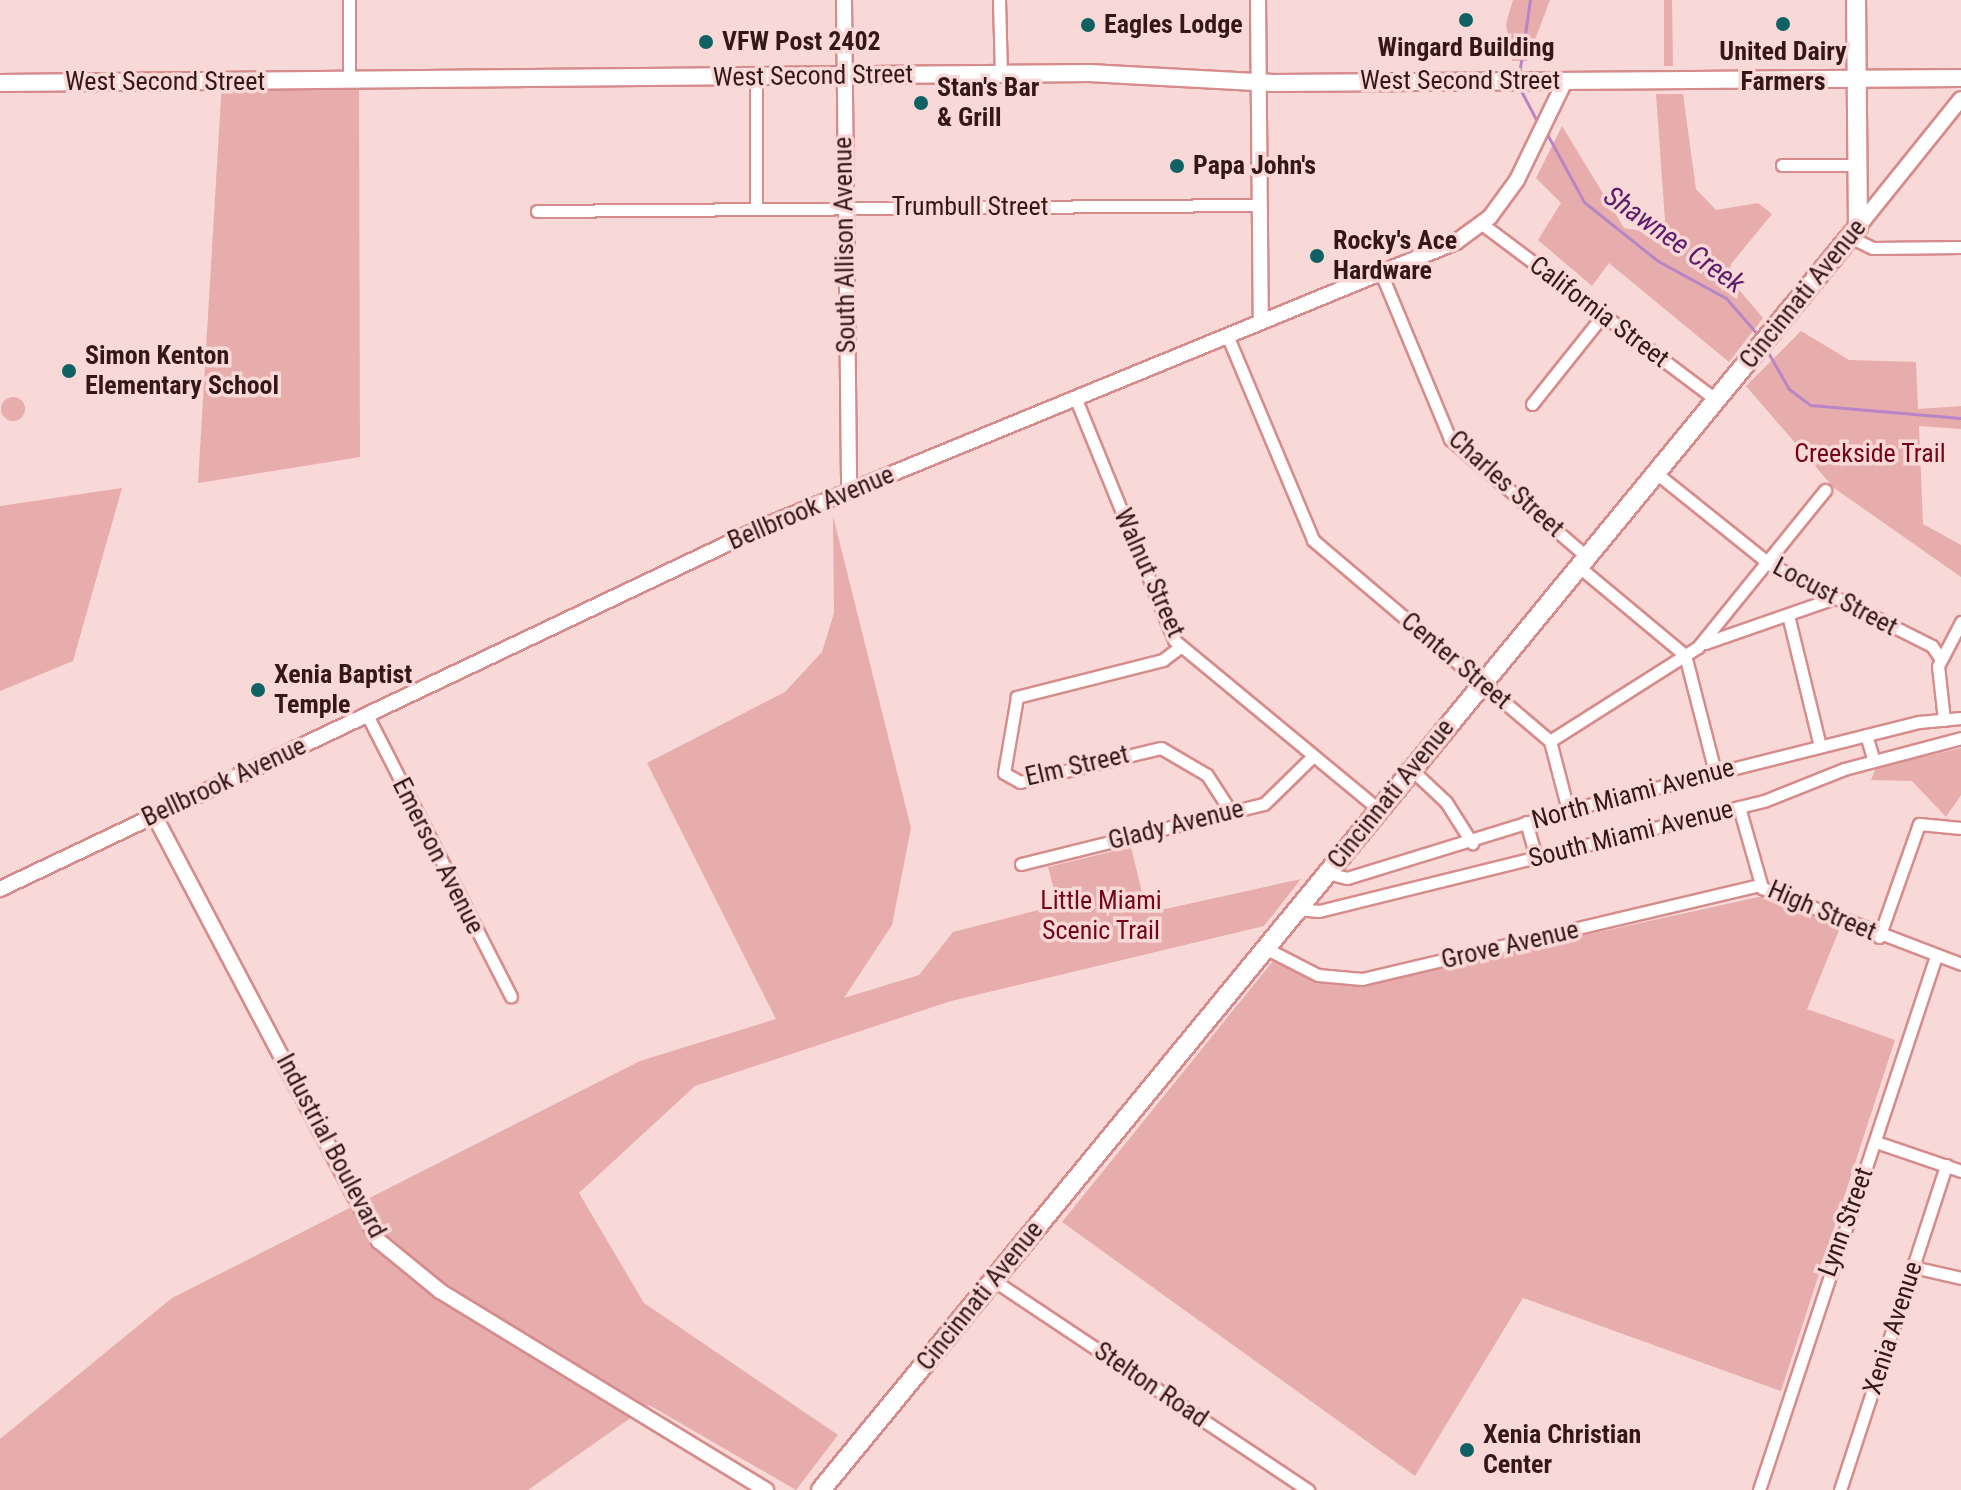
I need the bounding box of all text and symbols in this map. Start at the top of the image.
place label: Eagles Lodge [1104,9,1243,41]
marker: Wingard Building [1457,11,1475,29]
marker: United Dairy Farmers [1774,15,1792,33]
marker: Eagles Lodge [1079,16,1097,34]
place label: VFW Post 2402 [722,26,881,58]
place label: Wingard Building [1377,32,1555,64]
marker: VFW Post 2402 [697,33,715,51]
place label: United Dairy Farmers [1719,36,1847,98]
street label: West Second Street [713,59,913,93]
street label: West Second Street [1360,65,1560,97]
street label: West Second Street [65,66,265,98]
place label: Stan's Bar & Grill [937,72,1039,134]
marker: Stan's Bar & Grill [912,94,930,112]
street label: South Allison Avenue [828,136,862,354]
place label: Papa John's [1193,150,1316,182]
marker: Papa John's [1168,157,1186,175]
water label: Shawnee Creek [1597,179,1751,301]
street label: Trumbull Street [892,191,1048,223]
street label: Cincinnati Avenue [1733,213,1873,375]
place label: Rocky's Ace Hardware [1333,225,1457,286]
marker: Rocky's Ace Hardware [1308,247,1326,265]
street label: California Street [1523,250,1675,374]
place label: Simon Kenton Elementary School [85,340,279,402]
marker: Simon Kenton Elementary School [60,362,78,380]
street label: Charles Street [1442,424,1570,544]
park label: Creekside Trail [1794,438,1946,470]
street label: Bellbrook Avenue [723,459,899,557]
street label: Walnut Street [1107,504,1191,642]
street label: Locust Street [1767,551,1903,643]
street label: Center Street [1395,606,1517,716]
place label: Xenia Baptist Temple [274,659,412,720]
marker: Xenia Baptist Temple [249,681,267,699]
street label: Cincinnati Avenue [1321,713,1461,875]
street label: Bellbrook Avenue [137,730,311,834]
street label: Elm Street [1022,739,1132,793]
street label: North Miami Avenue [1528,752,1738,836]
street label: Emerson Avenue [385,773,491,939]
street label: Glady Avenue [1105,793,1247,857]
street label: South Miami Avenue [1525,793,1737,875]
street label: High Street [1763,874,1881,948]
park label: Little Miami Scenic Trail [1040,885,1162,946]
street label: Grove Avenue [1438,914,1582,976]
street label: Industrial Boulevard [269,1049,393,1243]
street label: Lynn Street [1812,1163,1880,1281]
street label: Cincinnati Avenue [910,1215,1050,1377]
street label: Xenia Avenue [1857,1258,1929,1398]
street label: Stelton Road [1088,1336,1214,1434]
place label: Xenia Christian Center [1483,1419,1641,1480]
marker: Xenia Christian Center [1458,1441,1476,1459]

